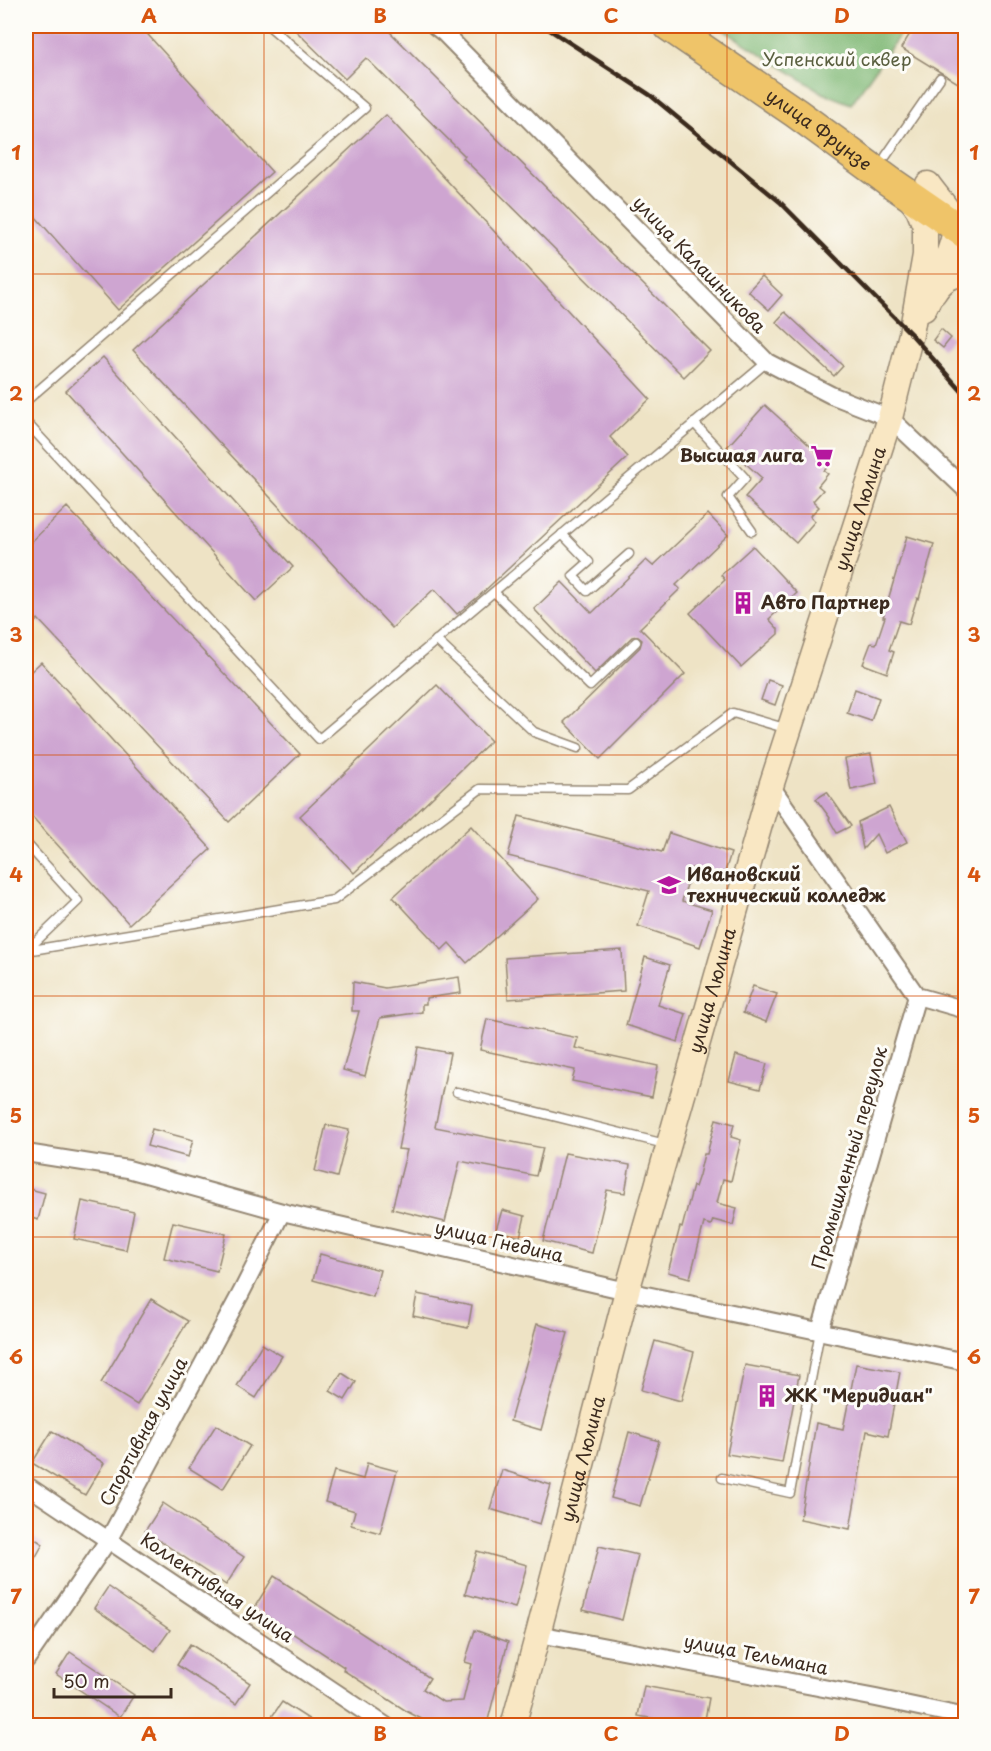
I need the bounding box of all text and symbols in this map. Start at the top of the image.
text: A [141,0,157,30]
text: B [373,0,387,30]
text: C [603,0,619,30]
text: D [834,0,850,30]
park label: Успенский сквер [762,45,912,72]
street label: улица Фрунзе [761,81,878,176]
text: 1 [11,137,21,167]
text: 1 [969,137,979,167]
street label: улица Калашникова [627,189,774,339]
text: 2 [9,378,23,408]
text: 2 [967,378,981,408]
place label: Высшая лига [679,441,804,468]
street label: улица Люлина [826,442,892,574]
supermarket icon: Высшая лига [809,443,835,469]
place label: Авто Партнер [761,588,890,615]
building icon: Авто Партнер [730,590,756,616]
text: 3 [9,619,23,649]
text: 3 [967,619,981,649]
text: 4 [9,859,23,889]
text: 4 [967,859,981,889]
place label: Ивановский технический колледж [687,860,886,908]
school or university icon: Ивановский технический колледж [656,872,682,898]
street label: улица Люлина [680,924,742,1056]
street label: Промышленный переулок [804,1043,893,1272]
text: 5 [10,1100,22,1130]
text: 5 [968,1100,980,1130]
street label: улица Гнедина [432,1213,567,1269]
text: 6 [9,1341,23,1371]
text: 6 [967,1341,981,1371]
street label: Спортивная улица [92,1351,194,1511]
place label: ЖК "Меридиан" [784,1381,933,1408]
building icon: ЖК "Меридиан" [754,1383,780,1409]
street label: улица Люлина [553,1392,611,1525]
street label: Коллективная улица [136,1525,301,1649]
text: 7 [10,1581,22,1611]
text: 7 [968,1581,980,1611]
street label: улица Тельмана [682,1626,831,1681]
scale bar [54,1661,171,1699]
text: 50 m [63,1667,110,1694]
text: A [141,1718,157,1748]
text: B [373,1718,387,1748]
text: C [603,1718,619,1748]
text: D [834,1718,850,1748]

